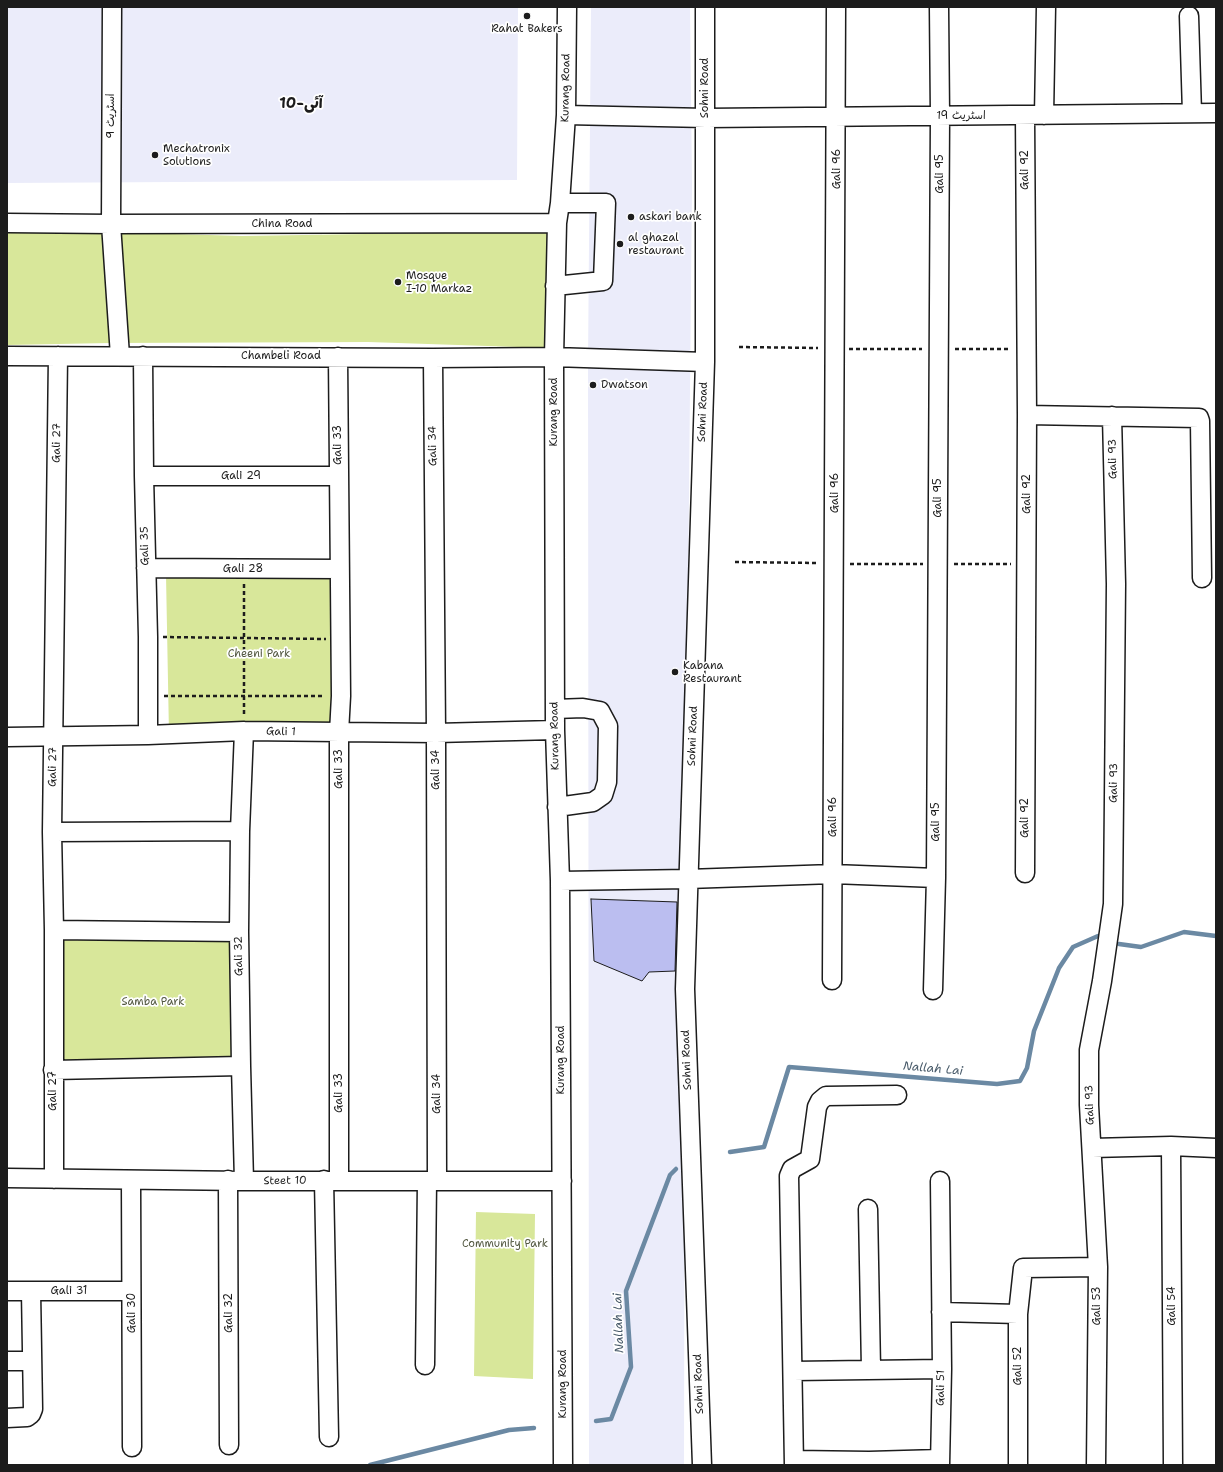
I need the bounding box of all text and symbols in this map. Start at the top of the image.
marker: Rahat Bakers [522,11,532,21]
place label: Rahat Bakers [491,22,563,36]
street label: Kurang Road [559,53,573,123]
street label: Sohni Road [698,58,712,118]
street label: اسٹریٹ 9 [104,93,118,139]
district label: آئی-10 [279,95,323,113]
street label: اسٹریٹ 19 [936,109,986,123]
place label: Mechatronix Solutions [163,142,230,168]
street label: Gali 96 [830,149,844,189]
marker: Mechatronix Solutions [150,150,160,160]
street label: Gali 92 [1018,150,1032,190]
street label: Gali 95 [933,154,947,194]
place label: askari bank [639,210,702,224]
marker: askari bank [626,212,636,222]
street label: China Road [251,217,313,231]
place label: al ghazal restaurant [628,231,684,257]
marker: al ghazal restaurant [615,239,625,249]
place label: Mosque I-10 Markaz [406,269,472,295]
marker: Mosque I-10 Markaz [393,277,403,287]
street label: Chambeli Road [241,349,321,363]
street label: Kurang Road [547,378,561,446]
place label: Dwatson [601,378,648,392]
marker: Dwatson [588,380,598,390]
street label: Sohni Road [695,382,711,442]
street label: Gali 27 [50,423,64,463]
street label: Gali 33 [331,425,345,465]
street label: Gali 34 [426,426,440,466]
street label: Gali 93 [1106,439,1120,479]
street label: Gali 29 [221,469,261,483]
street label: Gali 96 [828,473,842,513]
street label: Gali 92 [1020,474,1034,514]
street label: Gali 95 [931,478,945,518]
street label: Gali 35 [138,526,152,566]
street label: Gali 28 [223,562,263,576]
park label: Cheeni Park [228,647,290,661]
place label: Kabana Restaurant [683,659,742,685]
marker: Kabana Restaurant [670,667,680,677]
street label: Kurang Road [548,701,562,771]
street label: Sohni Road [685,706,701,766]
street label: Gali 1 [266,725,296,739]
street label: Gali 27 [46,747,60,787]
street label: Gali 33 [332,749,346,789]
street label: Gali 34 [429,750,443,790]
street label: Gali 93 [1107,763,1121,803]
street label: Gali 96 [826,797,840,837]
street label: Gali 92 [1018,798,1032,838]
street label: Gali 95 [929,802,943,842]
street label: Gali 32 [232,936,246,976]
park label: Samba Park [122,995,184,1009]
street label: Kurang Road [554,1026,568,1094]
street label: Sohni Road [679,1030,695,1090]
water label: Nallah Lai [902,1059,964,1079]
street label: Gali 27 [46,1071,60,1111]
street label: Gali 33 [332,1073,346,1113]
street label: Gali 34 [430,1074,444,1114]
street label: Gali 93 [1083,1085,1097,1125]
street label: Steet 10 [263,1174,307,1188]
park label: Community Park [462,1237,548,1251]
street label: Gali 31 [51,1284,87,1298]
street label: Gali 53 [1090,1286,1104,1326]
street label: Gali 54 [1165,1286,1179,1326]
street label: Gali 30 [125,1293,139,1333]
street label: Gali 32 [222,1293,236,1333]
water label: Nallah Lai [611,1293,627,1353]
street label: Gali 52 [1011,1346,1025,1386]
street label: Kurang Road [556,1350,570,1418]
street label: Sohni Road [691,1354,707,1414]
street label: Gali 51 [934,1370,948,1406]

